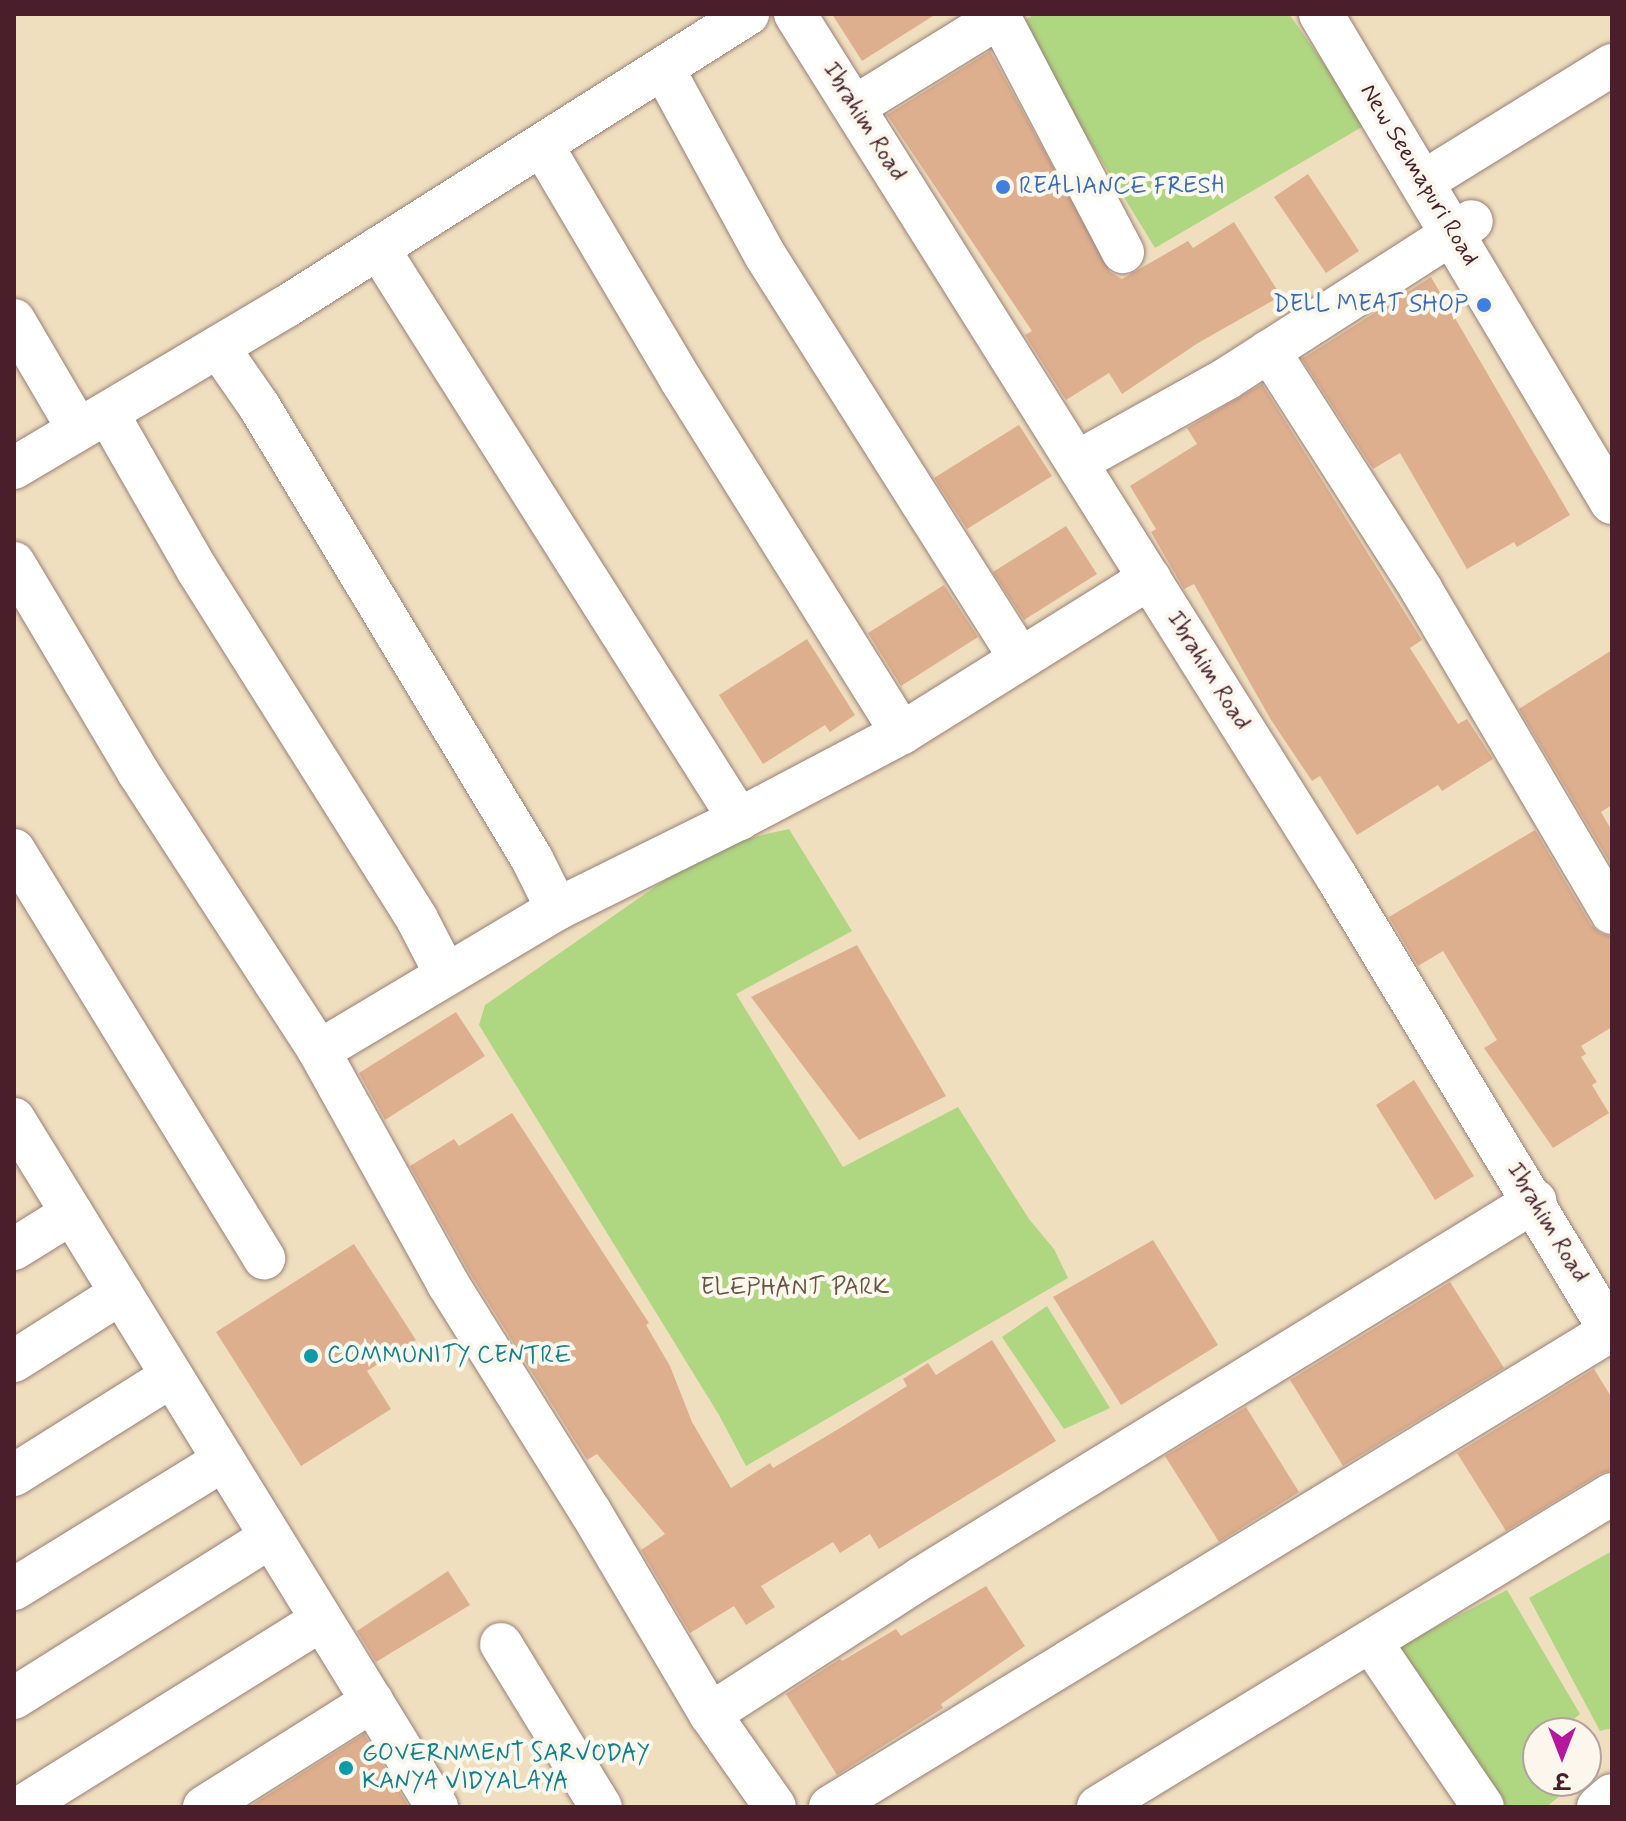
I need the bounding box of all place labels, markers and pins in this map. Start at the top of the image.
place label: REALIANCE FRESH [1019,173,1223,201]
marker: REALIANCE FRESH [994,178,1012,196]
place label: DELL MEAT SHOP [1274,291,1468,319]
marker: DELL MEAT SHOP [1475,296,1493,314]
place label: COMMUNITY CENTRE [327,1342,571,1370]
marker: COMMUNITY CENTRE [302,1347,320,1365]
place label: GOVERNMENT SARVODAY KANYA VIDYALAYA [362,1740,651,1796]
marker: GOVERNMENT SARVODAY KANYA VIDYALAYA [337,1759,355,1777]

